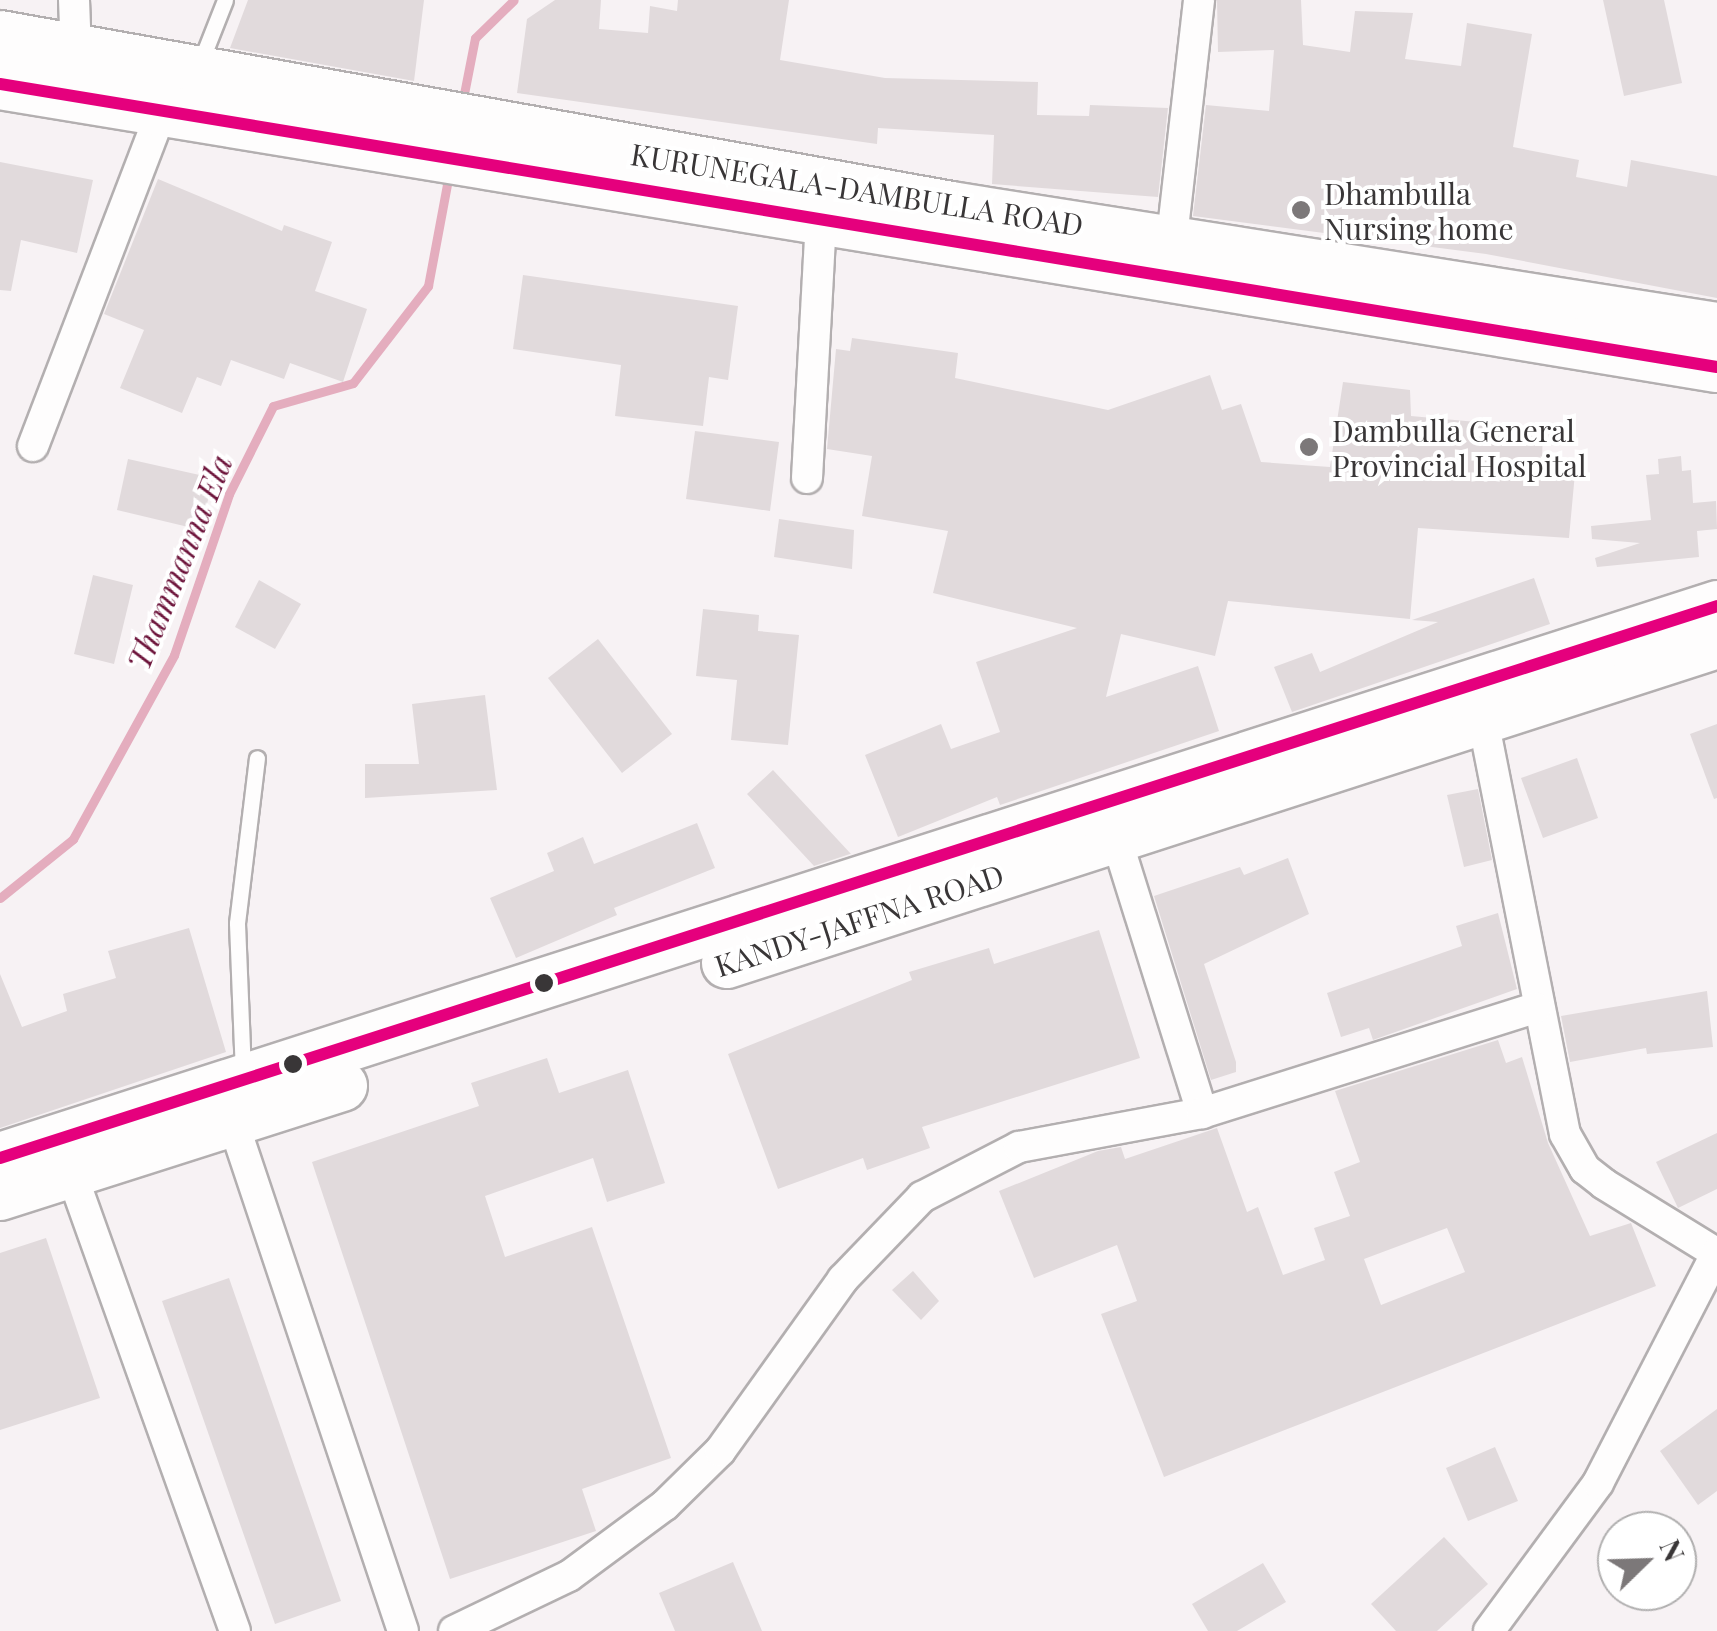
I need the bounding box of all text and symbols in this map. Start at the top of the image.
street label: KURUNEGALA-DAMBULLA ROAD [628,135,1086,243]
place label: Dhambulla Nursing home [1324,175,1515,246]
marker: Dhambulla Nursing home [1288,197,1314,223]
place label: Dambulla General Provincial Hospital [1332,412,1587,482]
marker: Dambulla General Provincial Hospital [1296,434,1322,460]
water label: Thammanna Ela [118,449,240,675]
street label: KANDY-JAFFNA ROAD [710,856,1008,984]
unlabelled marker [534,973,554,993]
unlabelled marker [283,1054,303,1074]
north arrow [1597,1511,1697,1611]
text: N [1652,1533,1694,1566]

